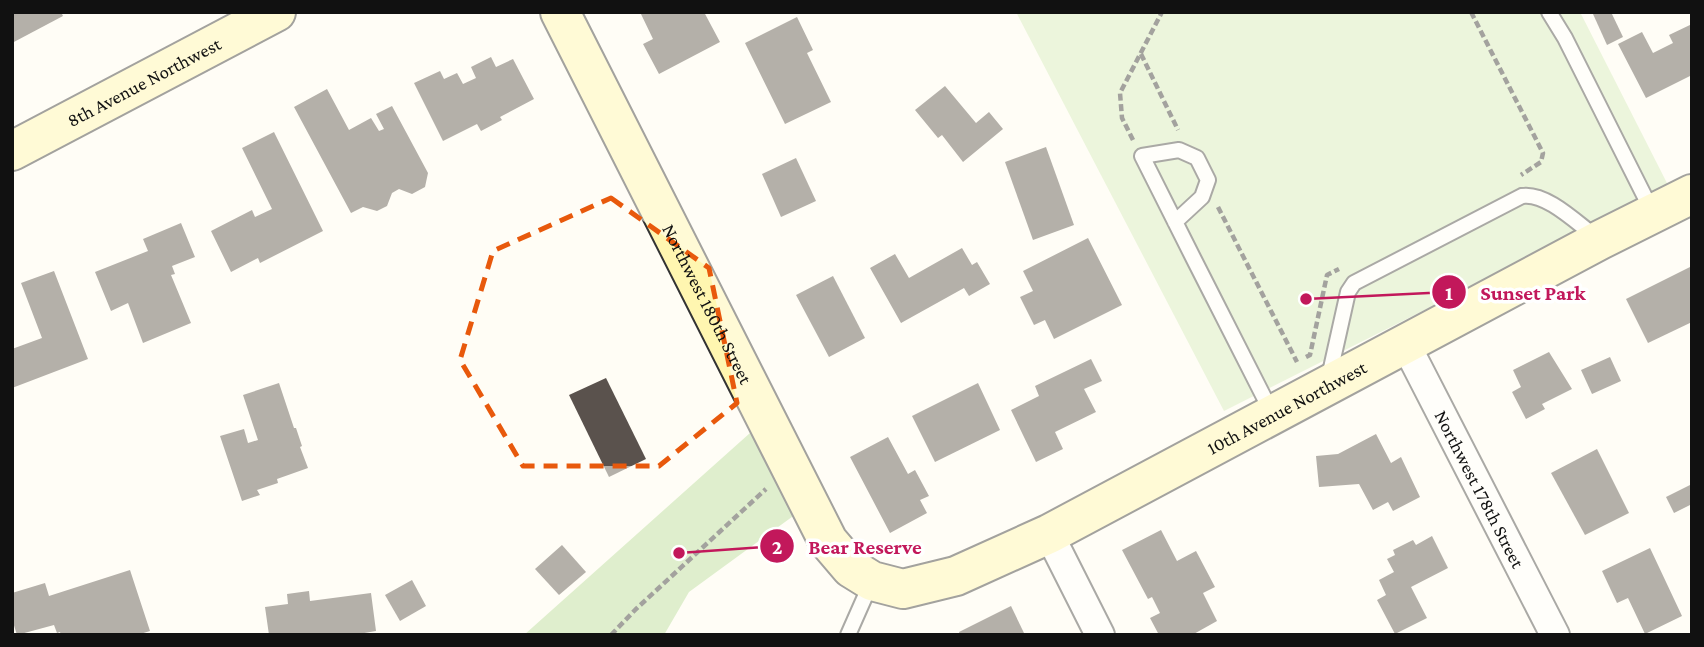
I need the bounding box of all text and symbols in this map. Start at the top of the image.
street label: 8th Avenue Northwest [64,33,225,131]
street label: Northwest 180th Street [658,220,757,388]
callout: Sunset Park [1432,271,1600,313]
text: 1 [1445,281,1453,305]
text: Sunset Park [1480,281,1586,305]
street label: 10th Avenue Northwest [1203,356,1371,459]
street label: Northwest 178th Street [1430,407,1529,572]
callout: Bear Reserve [759,525,936,567]
text: 2 [772,535,783,559]
text: Bear Reserve [808,535,922,559]

